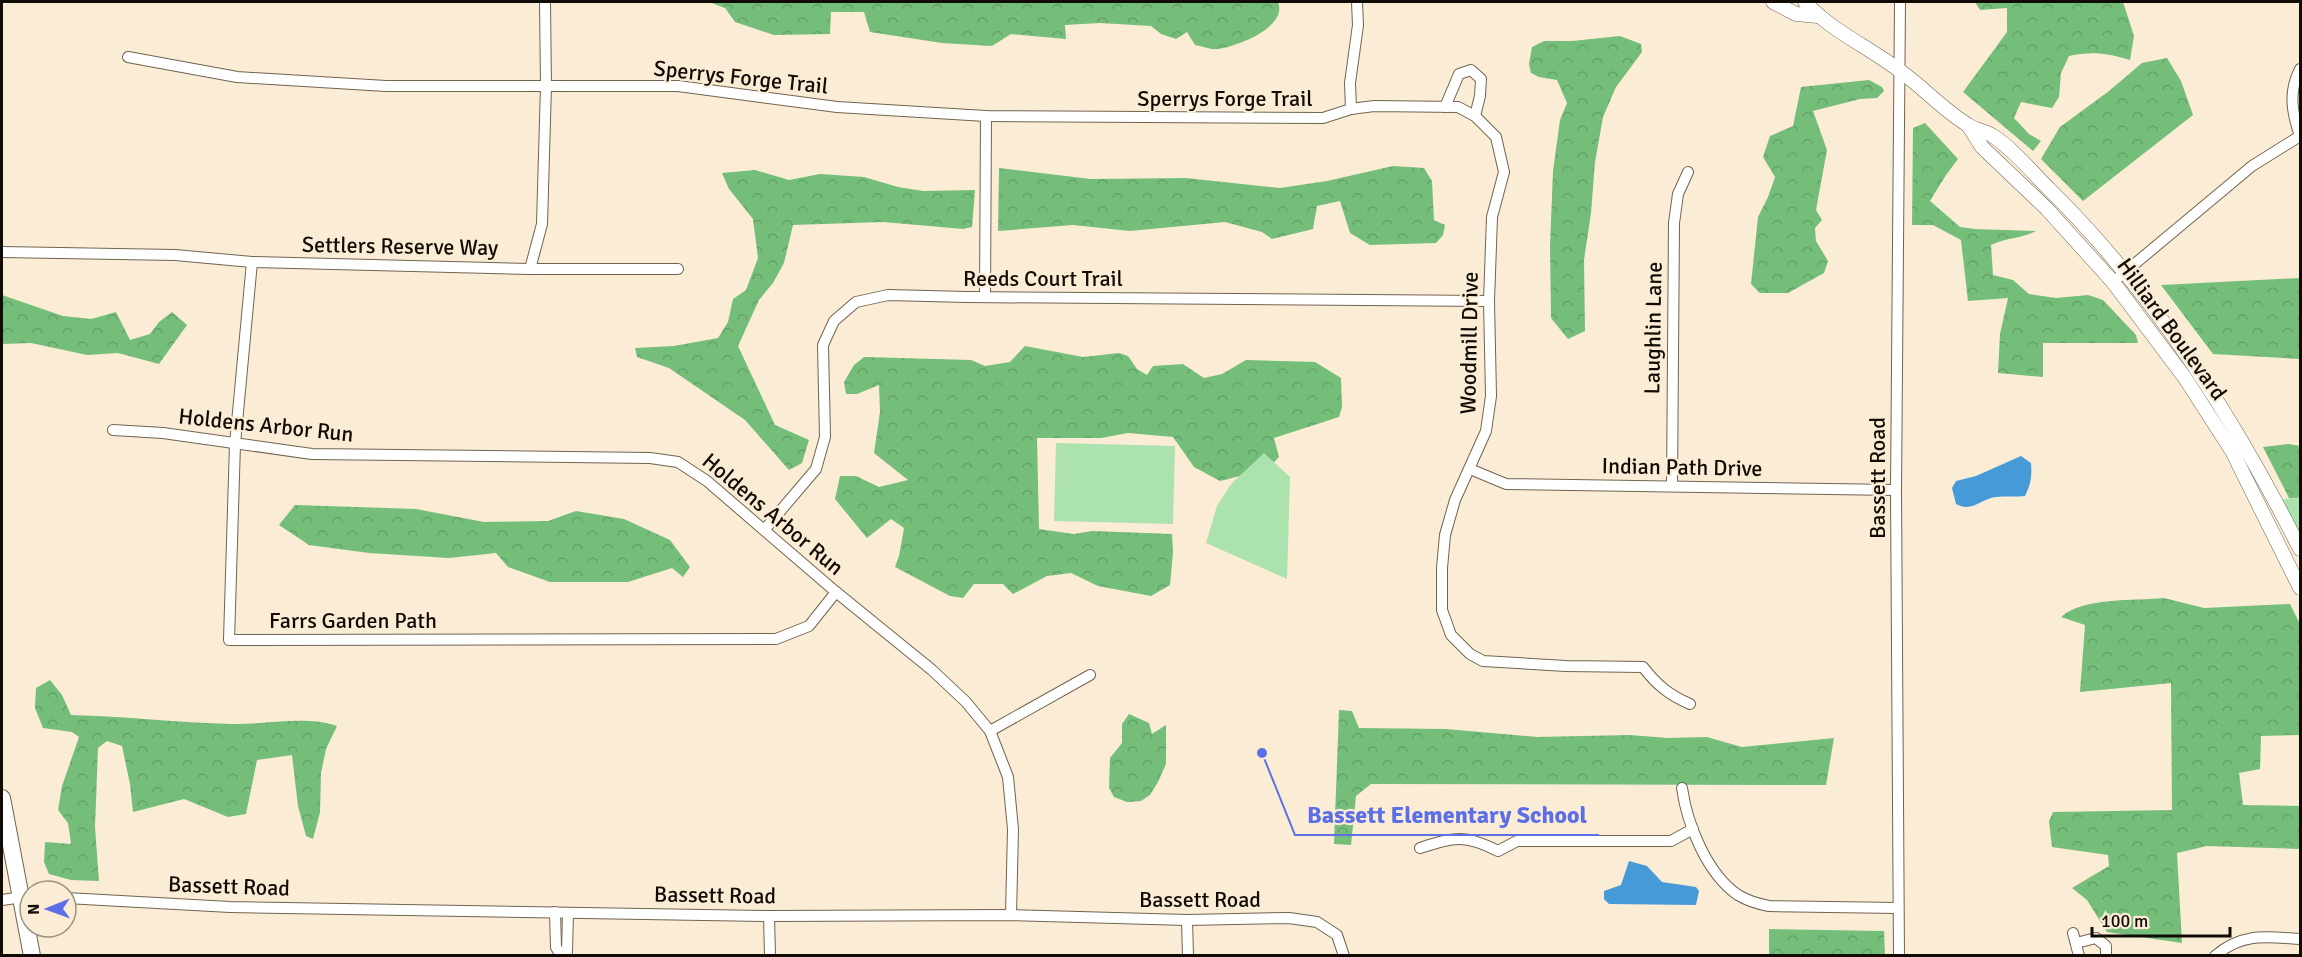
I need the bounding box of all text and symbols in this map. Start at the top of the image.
street label: Sperrys Forge Trail [652,54,830,100]
street label: Sperrys Forge Trail [1137,85,1313,112]
street label: Settlers Reserve Way [302,231,499,261]
street label: Hilliard Boulevard [2111,253,2233,405]
street label: Laughlin Lane [1638,261,1668,395]
street label: Reeds Court Trail [963,265,1123,292]
street label: Woodmill Drive [1454,271,1484,415]
street label: Holdens Arbor Run [177,402,355,448]
street label: Bassett Road [1864,417,1891,539]
street label: Holdens Arbor Run [697,447,849,581]
street label: Indian Path Drive [1601,452,1763,482]
street label: Farrs Garden Path [269,607,437,634]
callout: Bassett Elementary School [1295,793,1599,835]
text: Bassett Elementary School [1307,800,1588,830]
street label: Bassett Road [168,870,290,902]
north arrow [18,879,78,939]
street label: Bassett Road [654,880,776,910]
street label: Bassett Road [1139,886,1261,913]
scale bar [2092,900,2230,938]
text: N [24,904,44,915]
text: 100 m [2101,910,2148,932]

